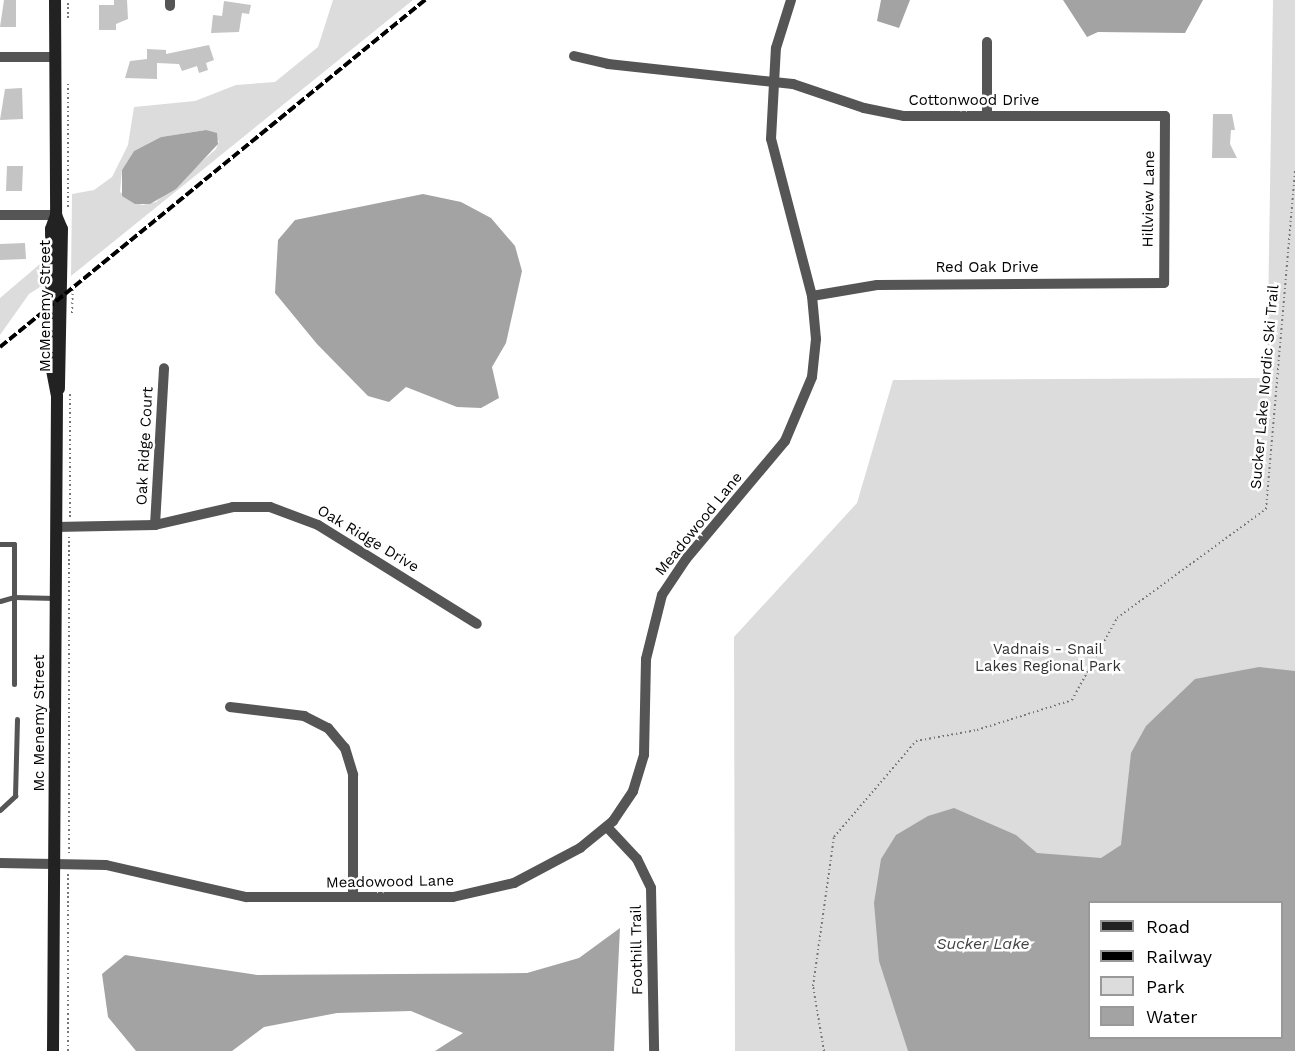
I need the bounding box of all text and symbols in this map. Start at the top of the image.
street label: Cottonwood Drive [908,92,1040,110]
street label: Hillview Lane [1139,150,1159,248]
street label: McMenemy Street [37,240,55,372]
street label: Red Oak Drive [935,259,1039,277]
street label: Sucker Lake Nordic Ski Trail [1247,284,1283,490]
street label: Oak Ridge Court [133,386,157,506]
street label: Meadowood Lane [652,469,746,579]
street label: Oak Ridge Drive [314,501,422,577]
park label: Vadnais - Snail Lakes Regional Park [975,640,1121,675]
street label: Mc Menemy Street [31,654,49,792]
street label: Meadowood Lane [326,872,454,892]
legend [1088,901,1283,1039]
street label: Foothill Trail [627,904,647,996]
text: Road [1146,916,1190,937]
water label: Sucker Lake [936,934,1030,954]
text: Railway [1146,946,1212,967]
text: Park [1146,976,1185,997]
text: Water [1146,1006,1198,1027]

